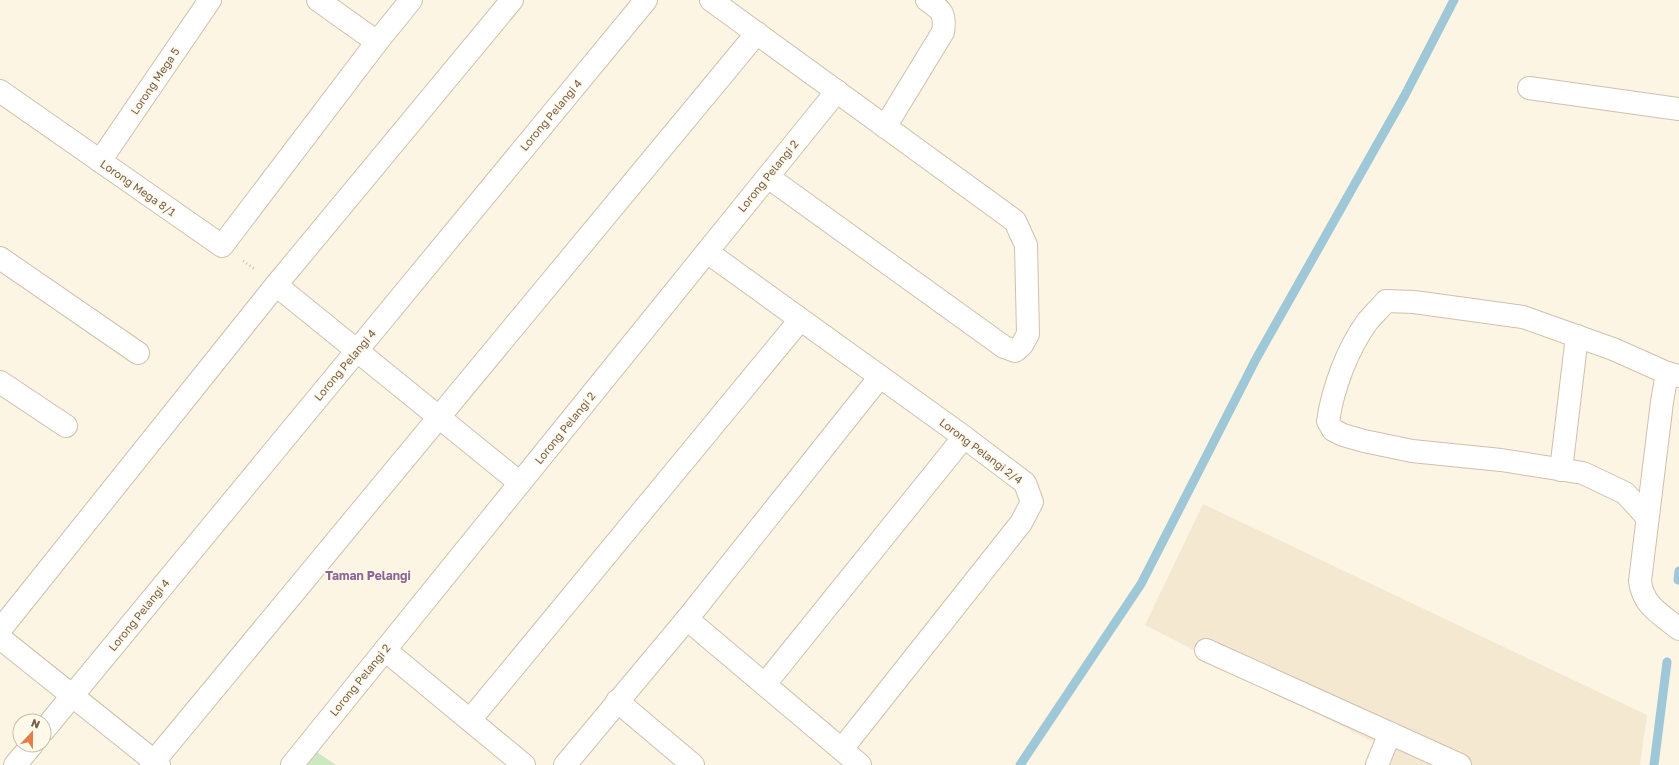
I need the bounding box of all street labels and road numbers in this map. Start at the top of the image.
street label: Lorong Mega 5 [127,45,182,117]
street label: Lorong Pelangi 4 [517,76,584,153]
street label: Lorong Pelangi 2 [735,137,801,214]
street label: Lorong Mega 8/1 [98,157,178,218]
street label: Lorong Pelangi 4 [311,326,378,403]
street label: Lorong Pelangi 2 [532,389,598,466]
street label: Lorong Pelangi 2/4 [937,415,1026,486]
street label: Lorong Pelangi 4 [106,576,172,653]
street label: Lorong Pelangi 2 [327,641,393,718]

